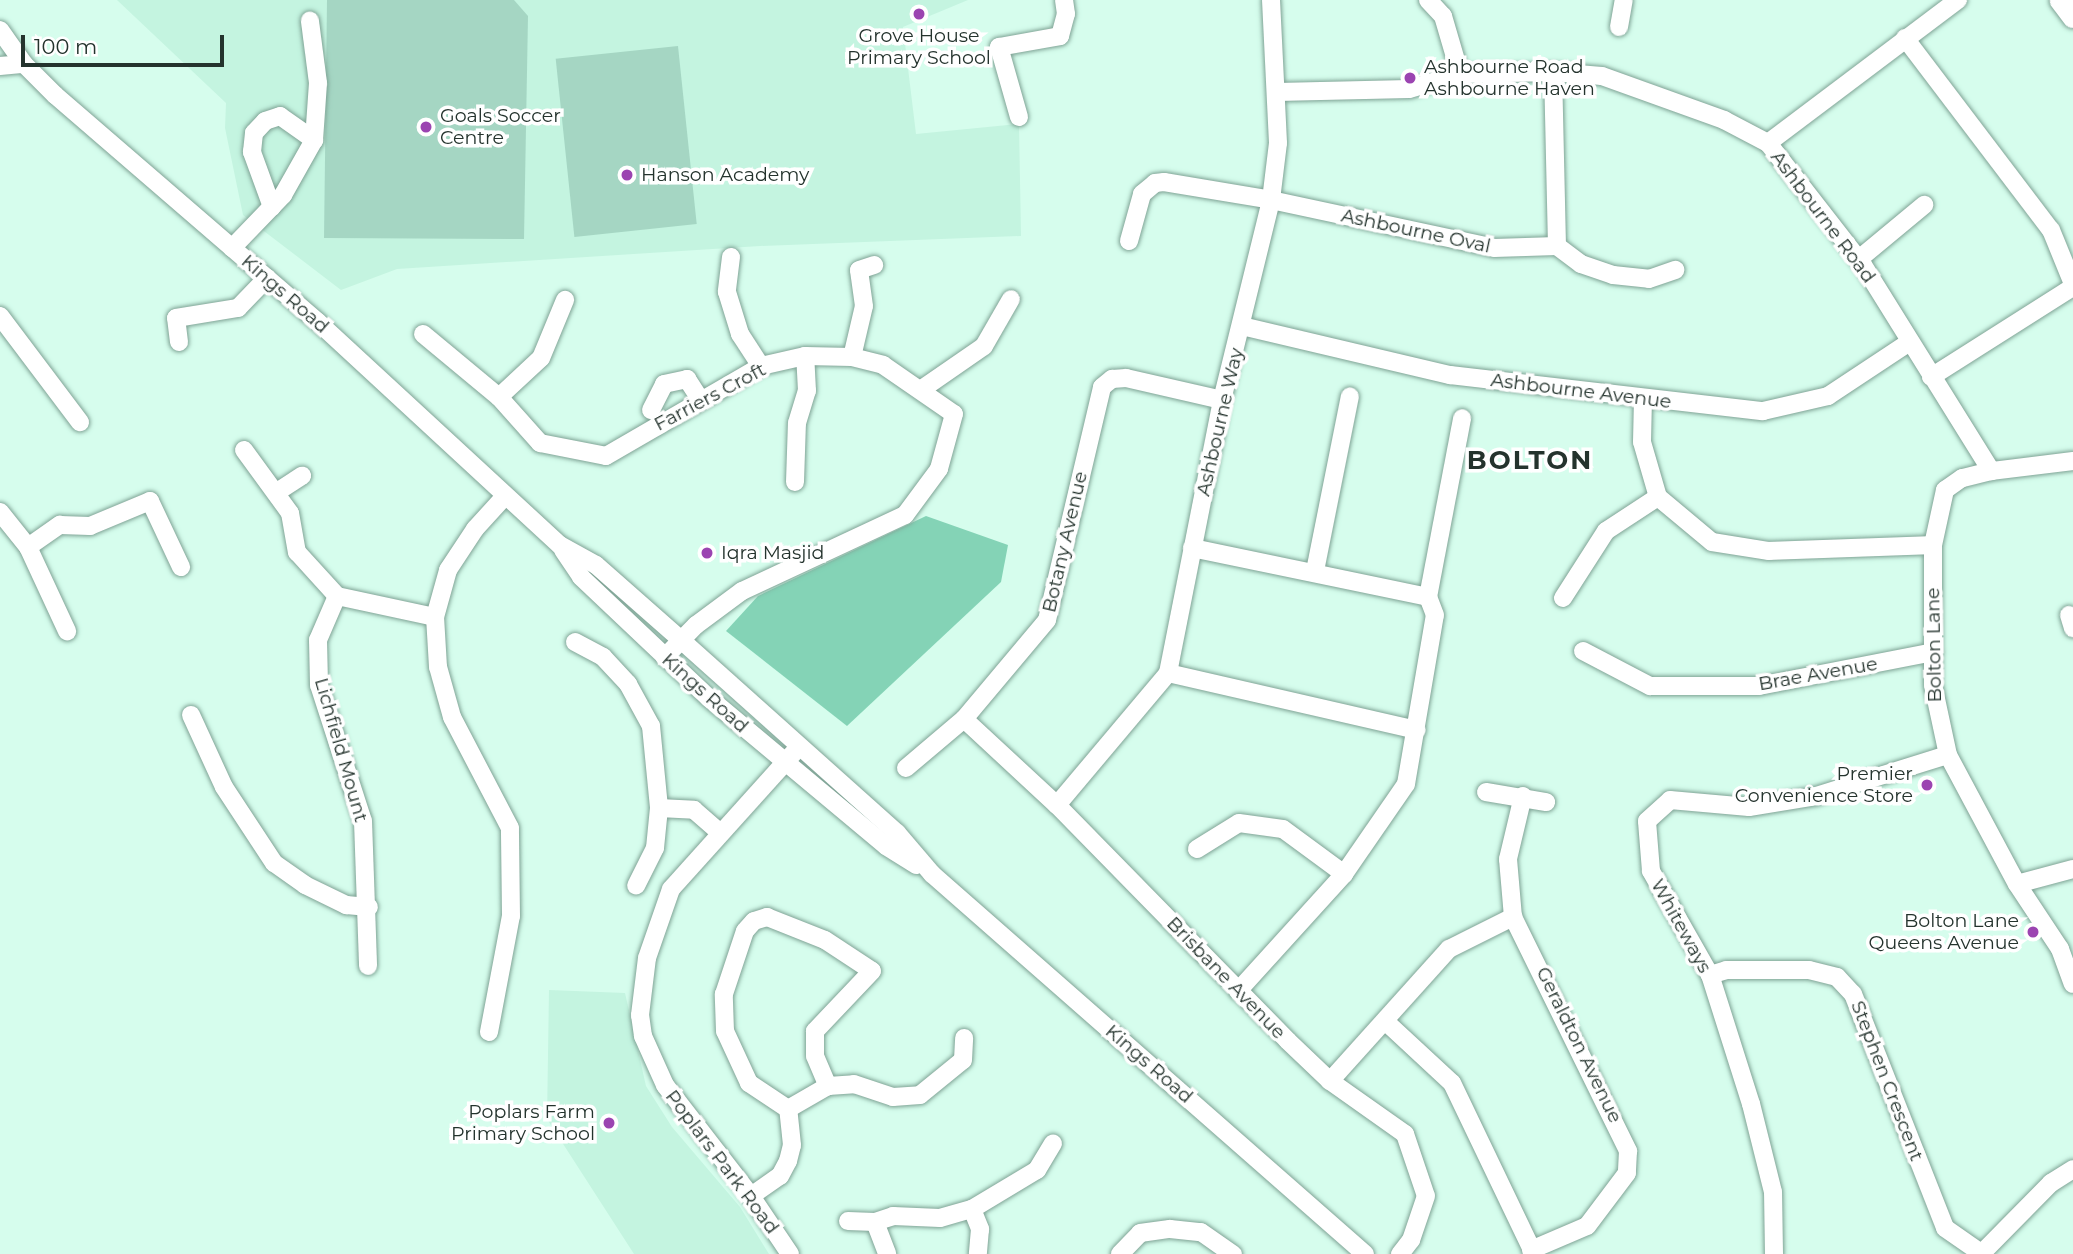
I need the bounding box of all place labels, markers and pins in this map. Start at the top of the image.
marker: Grove House Primary School [911,6,927,22]
place label: Grove House Primary School [847,25,991,69]
place label: Ashbourne Road Ashbourne Haven [1424,56,1595,100]
marker: Ashbourne Road Ashbourne Haven [1402,70,1418,86]
place label: Goals Soccer Centre [440,105,561,149]
marker: Goals Soccer Centre [418,119,434,135]
place label: Hanson Academy [641,164,809,186]
marker: Hanson Academy [619,167,635,183]
place label: Iqra Masjid [721,542,824,564]
marker: Iqra Masjid [699,545,715,561]
place label: Premier Convenience Store [1735,763,1913,807]
marker: Premier Convenience Store [1919,777,1935,793]
place label: Bolton Lane Queens Avenue [1869,910,2019,954]
marker: Bolton Lane Queens Avenue [2025,924,2041,940]
place label: Poplars Farm Primary School [451,1101,595,1145]
marker: Poplars Farm Primary School [601,1115,617,1131]

